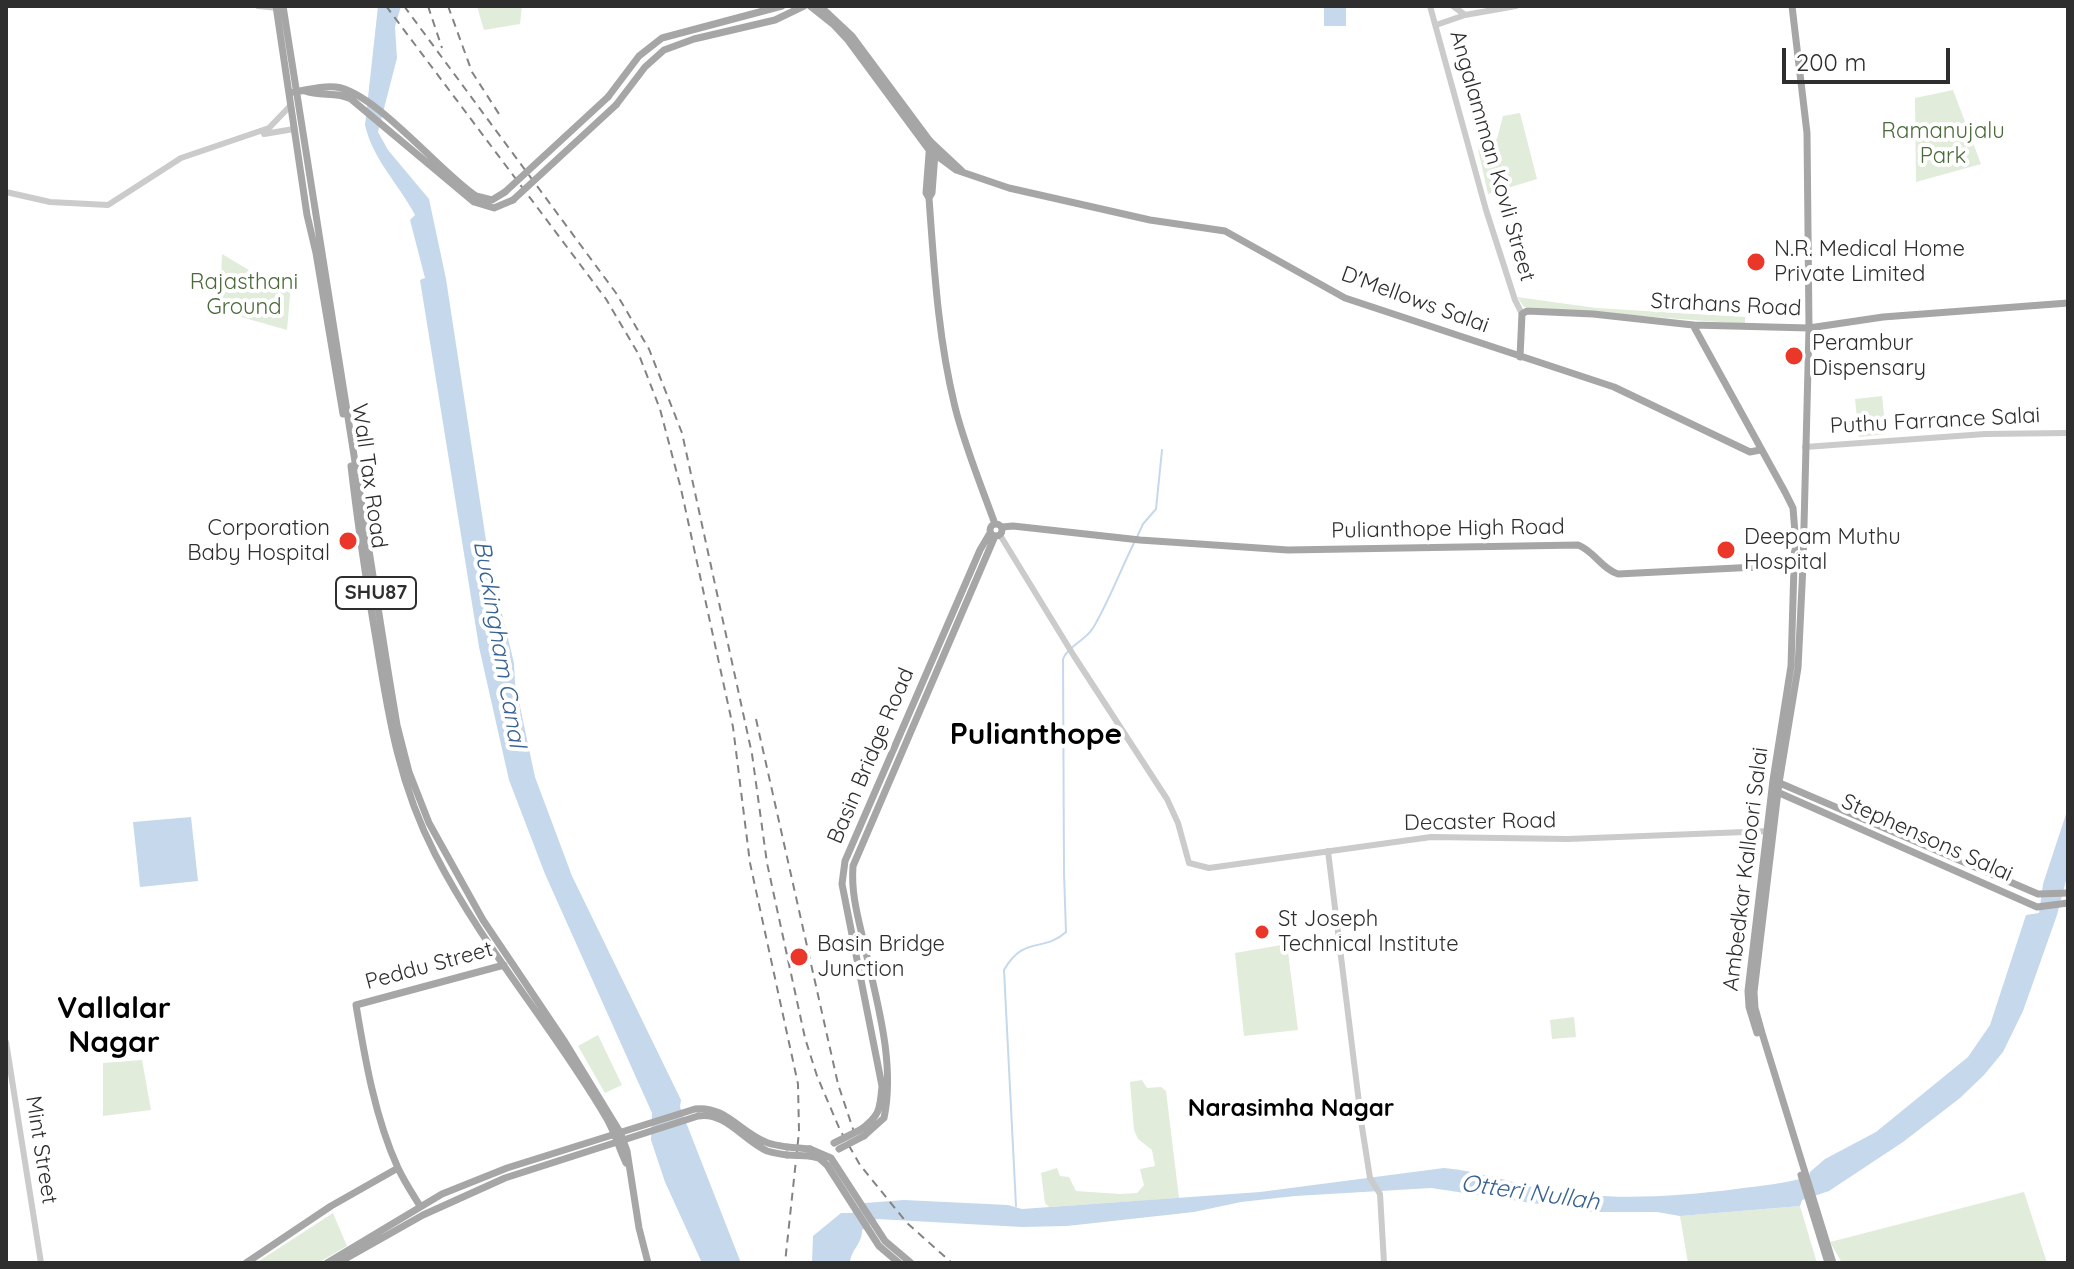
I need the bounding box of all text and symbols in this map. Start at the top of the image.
street label: Angalamman Kovli Street [1444,28,1540,284]
scale bar [1786,32,1954,82]
text: 200 m [1796,47,1866,77]
park label: Ramanujalu Park [1881,118,2005,170]
place label: N.R. Medical Home Private Limited [1774,236,1965,288]
marker: N.R. Medical Home Private Limited [1745,251,1767,273]
street label: D'Mellows Salai [1337,261,1493,339]
park label: Rajasthani Ground [190,269,298,320]
street label: Strahans Road [1650,288,1802,322]
place label: Perambur Dispensary [1812,330,1926,382]
marker: Perambur Dispensary [1783,345,1805,367]
street label: Wall Tax Road [346,402,392,550]
street label: Puthu Farrance Salai [1829,402,2041,440]
street label: Pulianthope High Road [1331,514,1565,544]
place label: Corporation Baby Hospital [187,515,330,566]
place label: Deepam Muthu Hospital [1744,524,1901,576]
marker: Corporation Baby Hospital [337,530,359,552]
water label: Buckingham Canal [467,538,531,750]
marker: Deepam Muthu Hospital [1715,539,1737,561]
road number: SHU87 [336,577,416,609]
street label: Basin Bridge Road [822,664,920,848]
district label: Pulianthope [950,717,1122,753]
street label: Ambedkar Kalloori Salai [1718,746,1774,992]
street label: Stephensons Salai [1837,788,2017,888]
street label: Decaster Road [1404,807,1556,837]
place label: St Joseph Technical Institute [1278,906,1459,958]
marker: St Joseph Technical Institute [1253,923,1271,941]
place label: Basin Bridge Junction [817,931,945,982]
street label: Peddu Street [362,936,496,996]
marker: Basin Bridge Junction [788,946,810,968]
district label: Vallalar Nagar [57,991,171,1062]
street label: Mint Street [19,1094,63,1206]
district label: Narasimha Nagar [1188,1095,1394,1123]
water label: Otteri Nullah [1459,1169,1601,1217]

